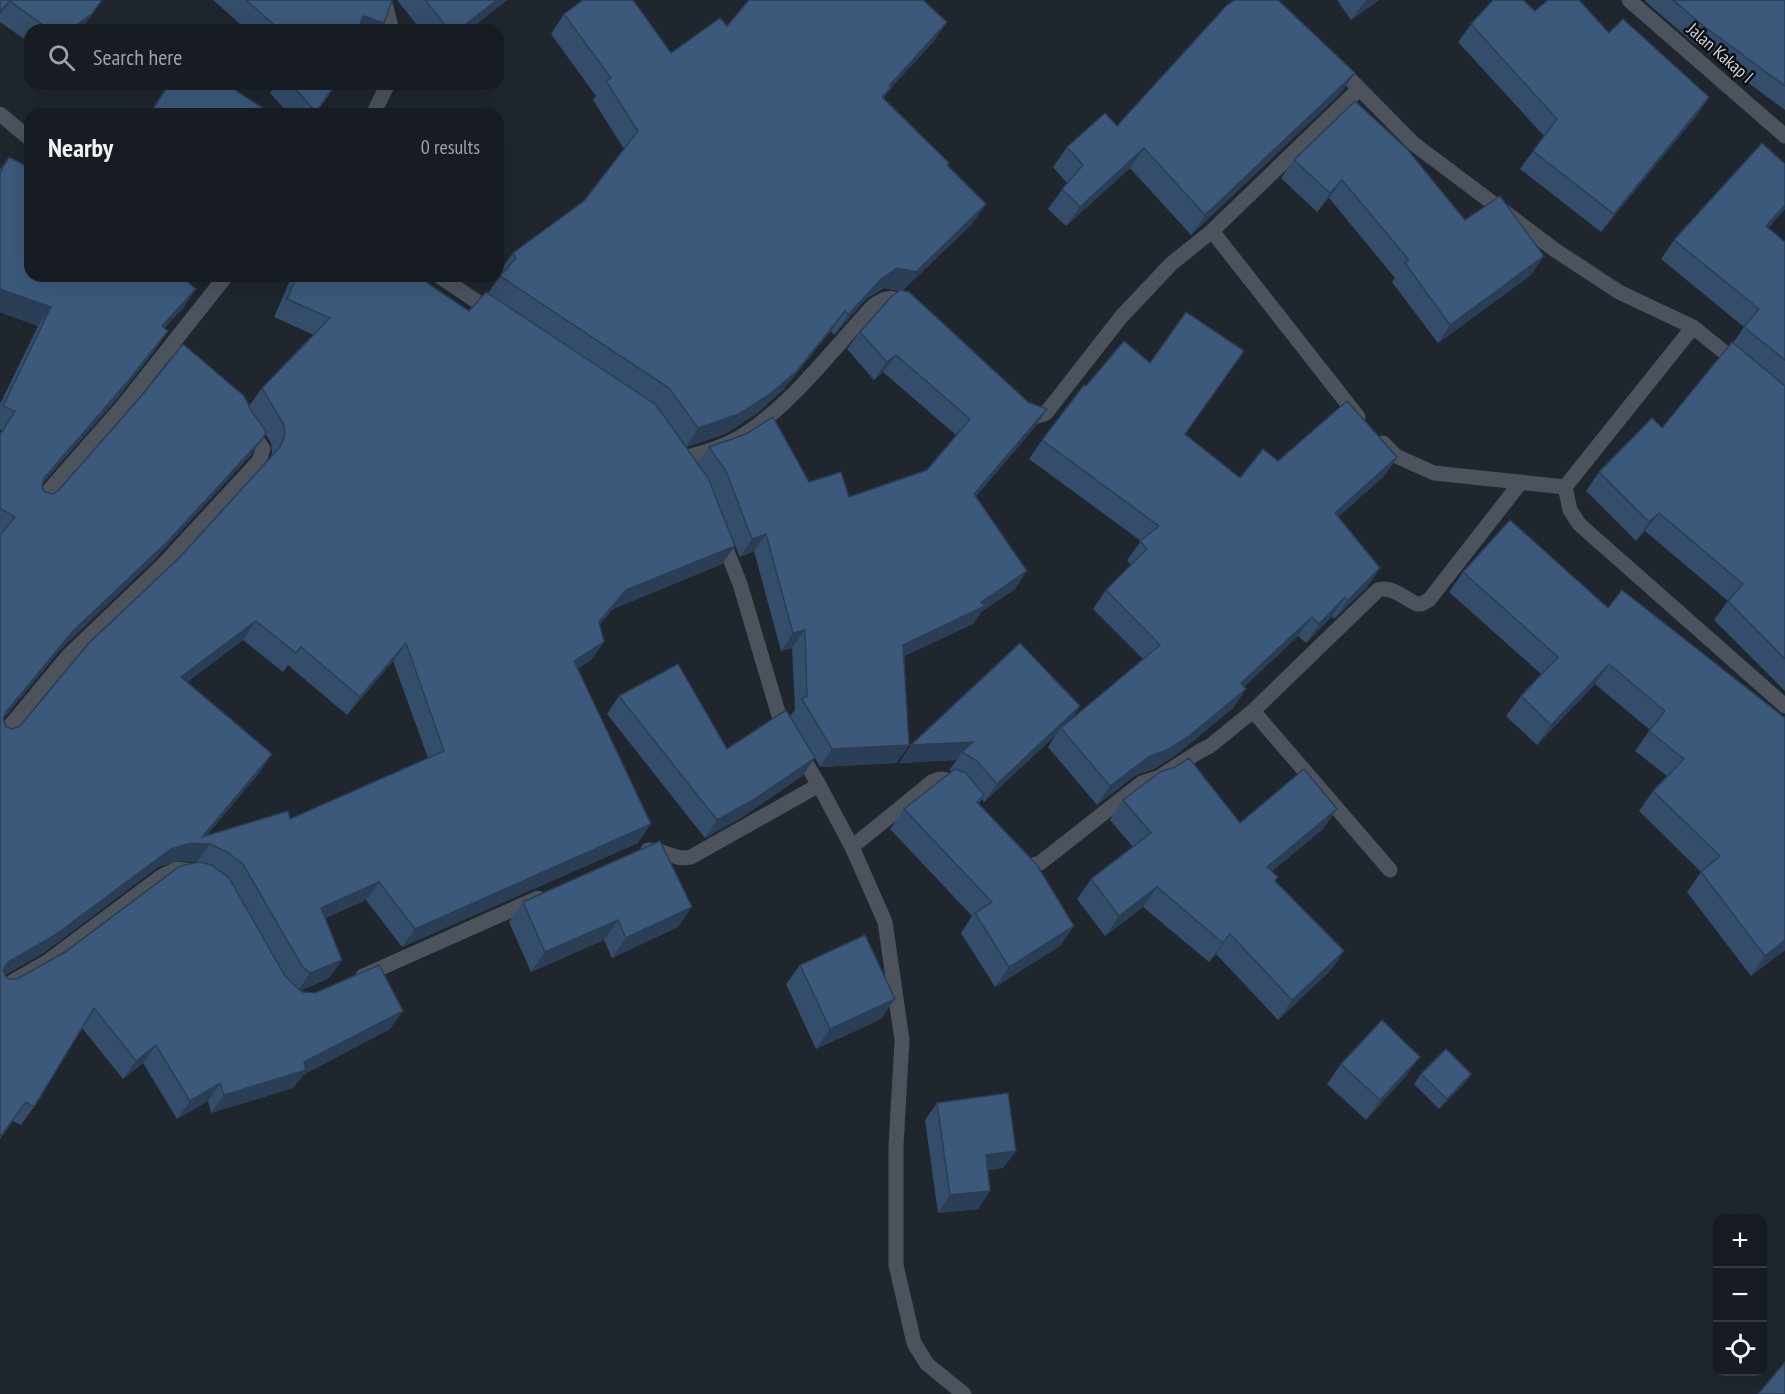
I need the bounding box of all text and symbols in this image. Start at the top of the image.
street label: Jalan Kakap I [1682,17,1758,88]
search box [24,24,504,90]
icon: search [45,41,78,74]
text: Search here [93,43,182,71]
text: Nearby [48,131,113,164]
text: 0 results [421,134,480,160]
map controls [1713,1214,1767,1376]
button: + [1713,1214,1767,1268]
button: − [1713,1268,1767,1322]
button: locate [1713,1322,1767,1376]

